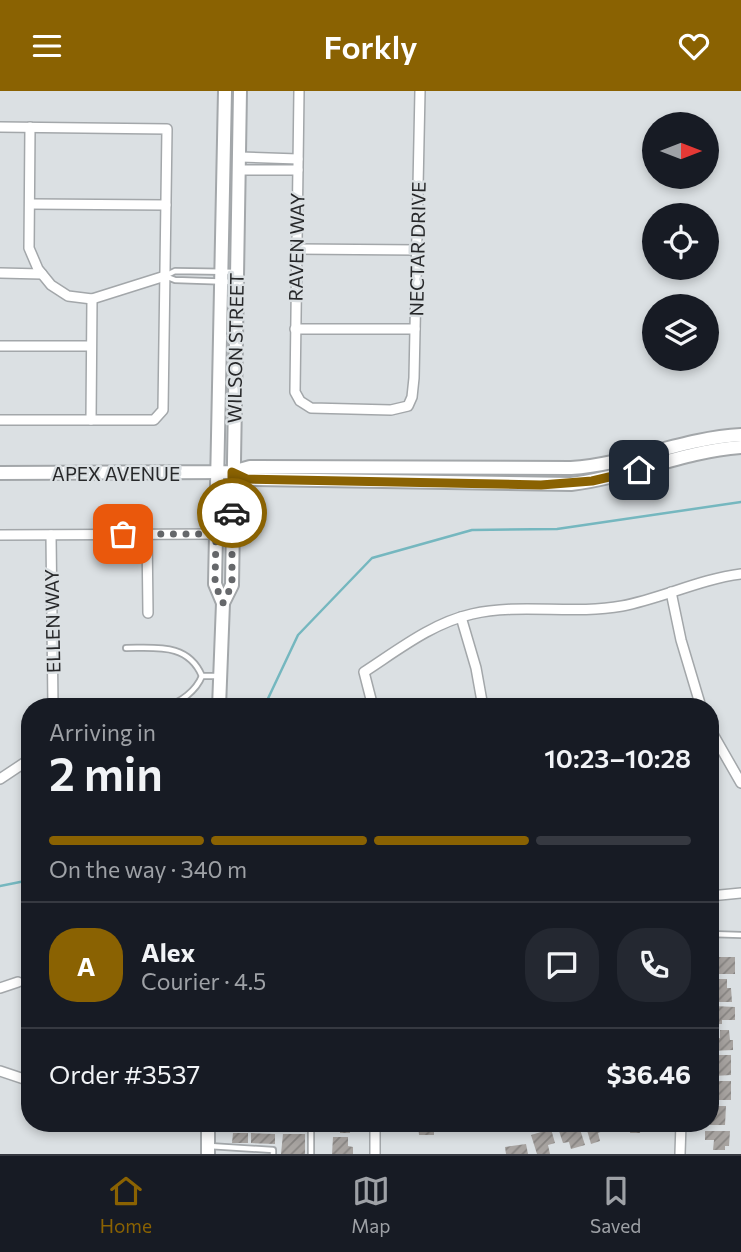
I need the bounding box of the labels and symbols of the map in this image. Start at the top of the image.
north arrow [642,112,719,189]
street label: NECTAR DRIVE [404,181,430,317]
street label: RAVEN WAY [284,193,308,301]
street label: WILSON STREET [222,272,248,424]
pin [609,440,669,500]
street label: APEX AVENUE [52,462,180,485]
courier [197,478,267,548]
pin [93,504,153,564]
street label: ELLEN WAY [40,569,64,673]

